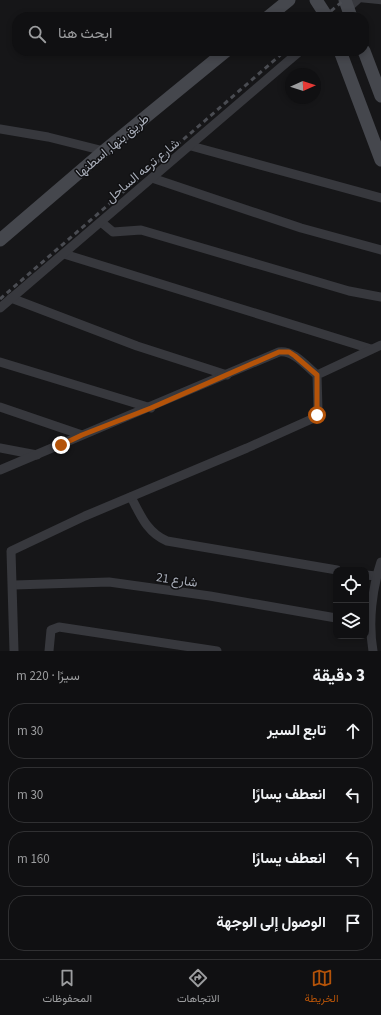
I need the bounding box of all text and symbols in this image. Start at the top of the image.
search box [12,12,369,56]
icon: search [26,23,48,45]
text: ابحث هنا [58,23,112,44]
north arrow [285,68,321,104]
street label: طريق بنها, اسطنها [72,110,153,182]
street label: شارع ترعه الساحل [102,134,183,207]
route start [308,406,326,424]
route end [52,436,70,454]
map controls [333,567,369,639]
button: locate [333,567,369,603]
street label: شارع 21 [155,568,199,592]
button: layers [333,603,369,639]
text: 3 دقيقة [313,664,365,688]
text: سيرًا · 220 m [16,667,80,685]
text: تابع السير [267,720,326,741]
icon: ahead [342,720,364,742]
text: 30 m [17,722,43,740]
text: انعطف يسارًا [252,784,326,805]
icon: left [342,784,364,806]
text: 30 m [17,786,43,804]
text: انعطف يسارًا [252,848,326,869]
icon: left [342,848,364,870]
text: 160 m [17,850,50,868]
text: الوصول إلى الوجهة [216,912,326,933]
icon: arrive [342,912,364,934]
tab: المحفوظات [42,967,92,1008]
tab: الاتجاهات [177,967,220,1008]
tab: الخريطة [305,967,339,1008]

